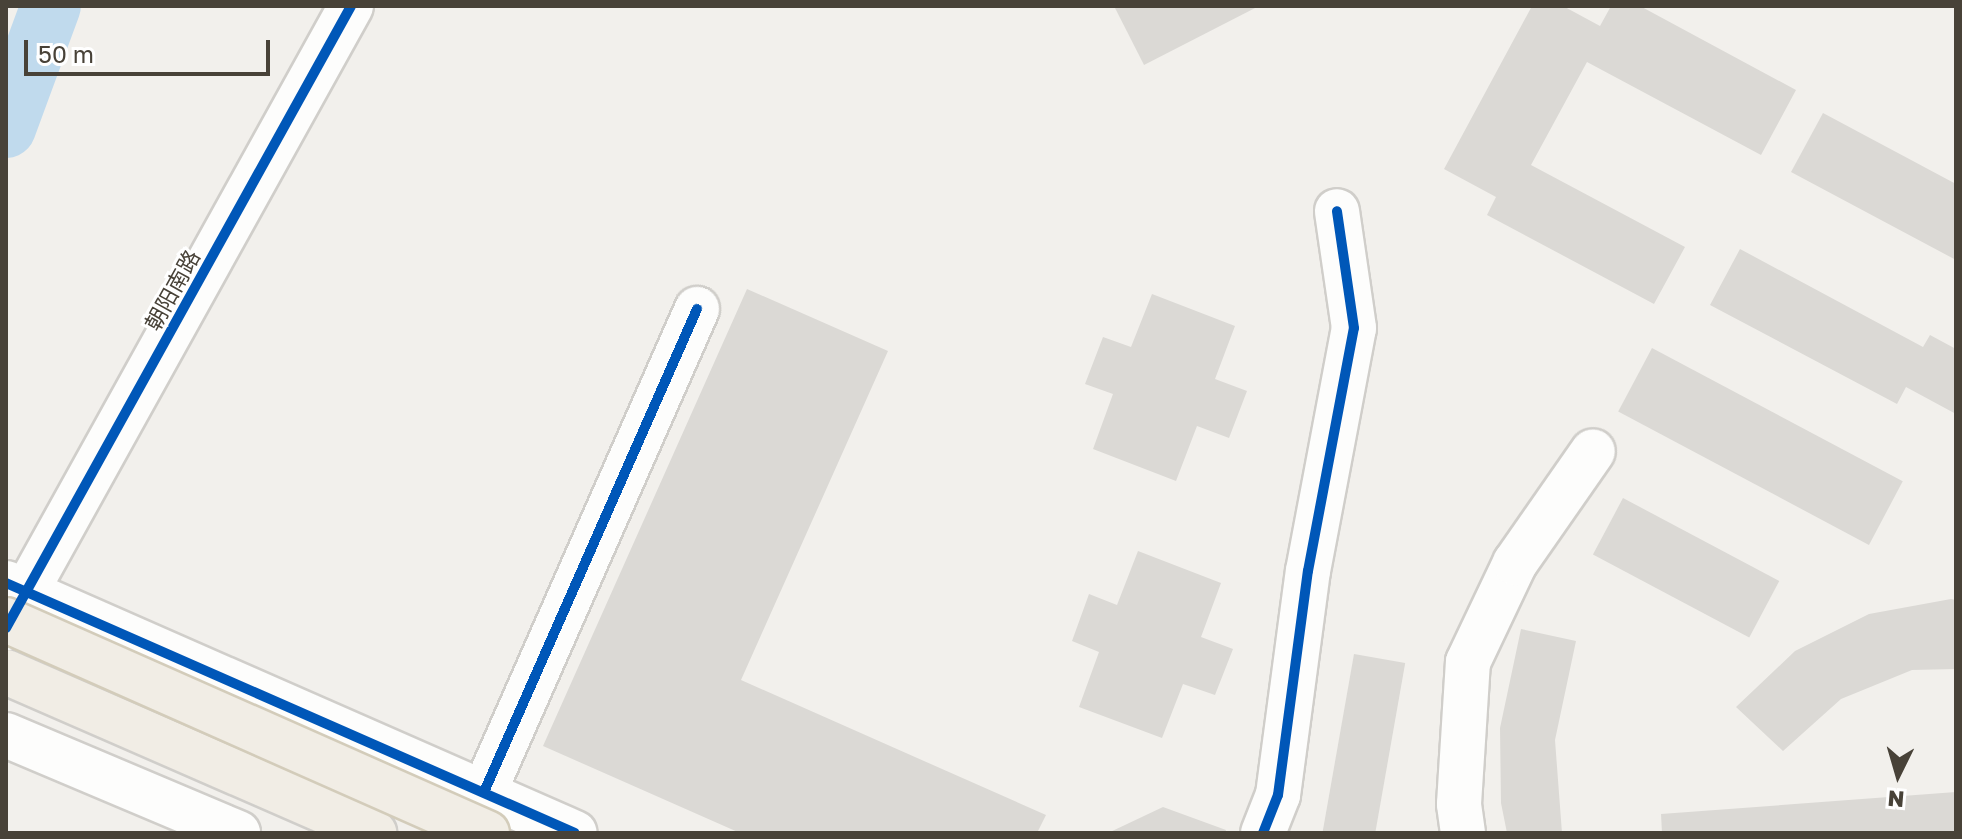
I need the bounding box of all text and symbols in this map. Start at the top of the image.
scale bar [28,24,274,74]
text: 50 m [38,39,94,68]
street label: 朝阳南路 [139,245,205,335]
north arrow [1858,735,1938,815]
text: N [1886,785,1905,814]

